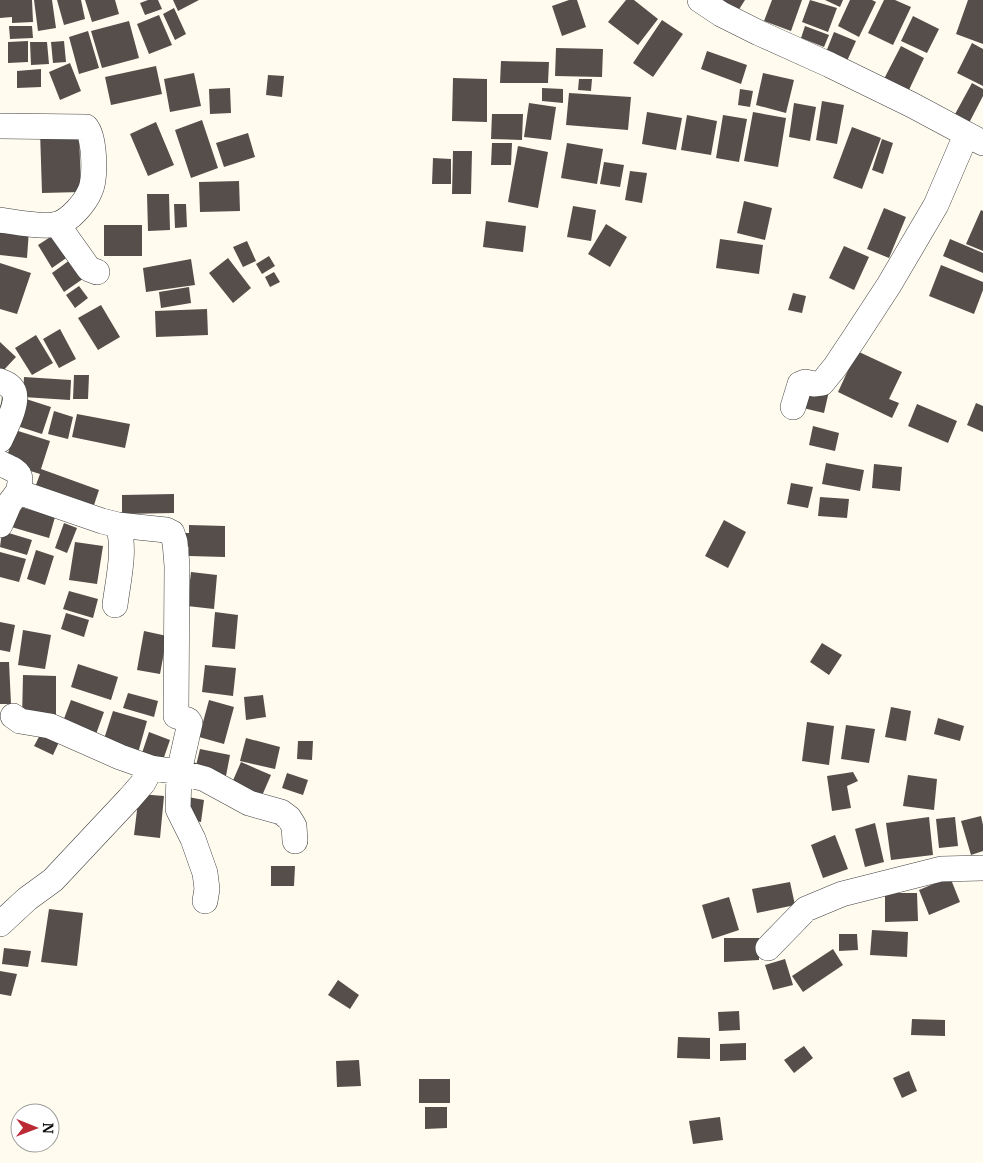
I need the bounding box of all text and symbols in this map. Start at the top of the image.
north arrow [10,1103,60,1153]
text: N [39,1123,57,1134]

